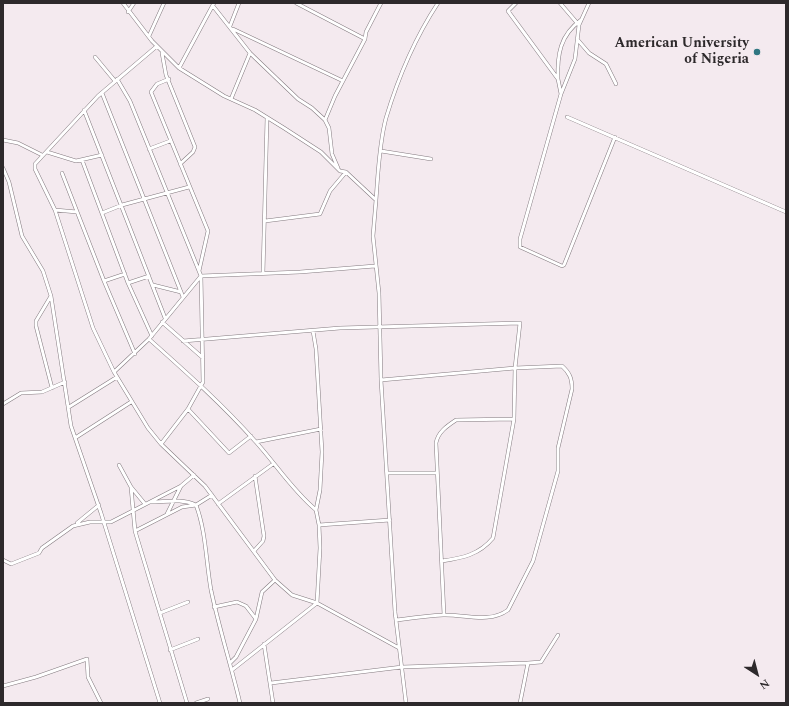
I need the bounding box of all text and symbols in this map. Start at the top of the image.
place label: American University of Nigeria [614,36,749,68]
marker: American University of Nigeria [752,47,762,57]
north arrow [737,654,777,694]
text: N [756,675,773,694]

